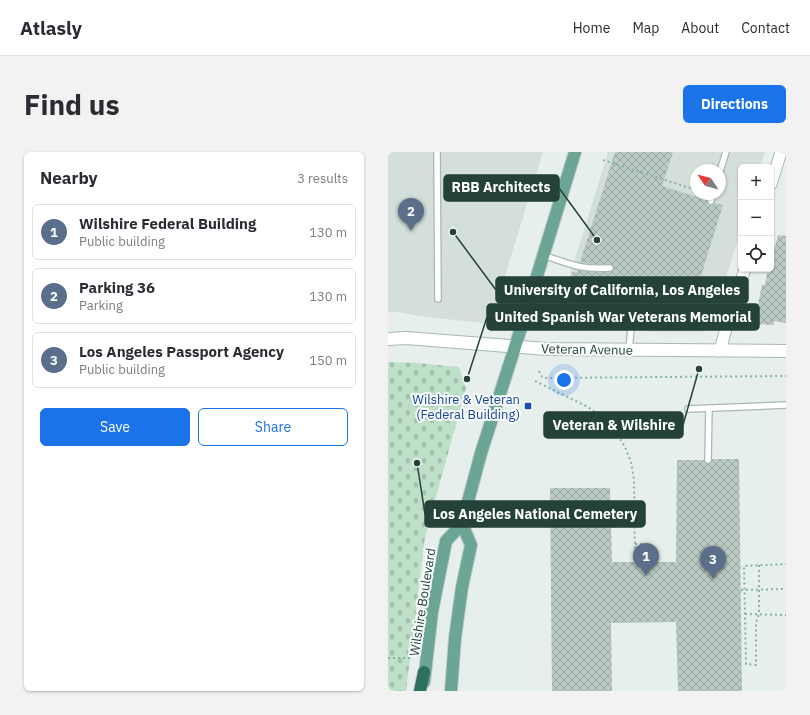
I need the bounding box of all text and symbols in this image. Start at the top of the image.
text: Atlasly [20,16,82,40]
text: Home [573,19,610,37]
text: Map [632,19,659,37]
text: About [681,19,719,37]
text: Contact [741,19,790,37]
button: Directions [683,85,786,123]
text: Find us [24,86,120,123]
north arrow [690,164,726,200]
map controls [738,164,774,272]
button: + [738,164,774,200]
text: Nearby [40,167,98,189]
text: 3 results [297,170,348,187]
callout: RBB Architects [444,175,559,201]
text: RBB Architects [451,178,551,196]
pin: 2 [398,198,424,231]
button: − [738,200,774,236]
text: Wilshire Federal Building [79,214,256,233]
text: 1 [50,224,58,241]
text: 130 m [309,224,347,241]
text: Public building [79,233,165,250]
button: locate [738,236,774,272]
callout: University of California, Los Angeles [496,277,748,303]
text: Parking 36 [79,278,155,297]
text: University of California, Los Angeles [504,281,740,299]
text: 2 [50,288,58,305]
text: 130 m [309,288,347,305]
text: Parking [79,297,123,314]
callout: United Spanish War Veterans Memorial [487,304,759,330]
text: United Spanish War Veterans Memorial [495,308,751,326]
street label: Veteran Avenue [541,340,633,359]
text: Los Angeles Passport Agency [79,342,284,361]
text: 3 [50,352,58,369]
text: 150 m [309,352,347,369]
text: Public building [79,361,165,378]
your location [554,370,574,390]
place label: Wilshire & Veteran (Federal Building) [412,391,520,423]
marker: Wilshire & Veteran (Federal Building) [523,401,533,411]
button: Save [40,408,190,446]
button: Share [198,408,348,446]
callout: Veteran & Wilshire [544,412,683,438]
text: Veteran & Wilshire [553,416,676,434]
callout: Los Angeles National Cemetery [425,501,645,527]
text: Los Angeles National Cemetery [433,505,638,523]
pin: 1 [633,543,659,576]
pin: 3 [700,546,726,579]
street label: Wilshire Boulevard [406,547,439,657]

